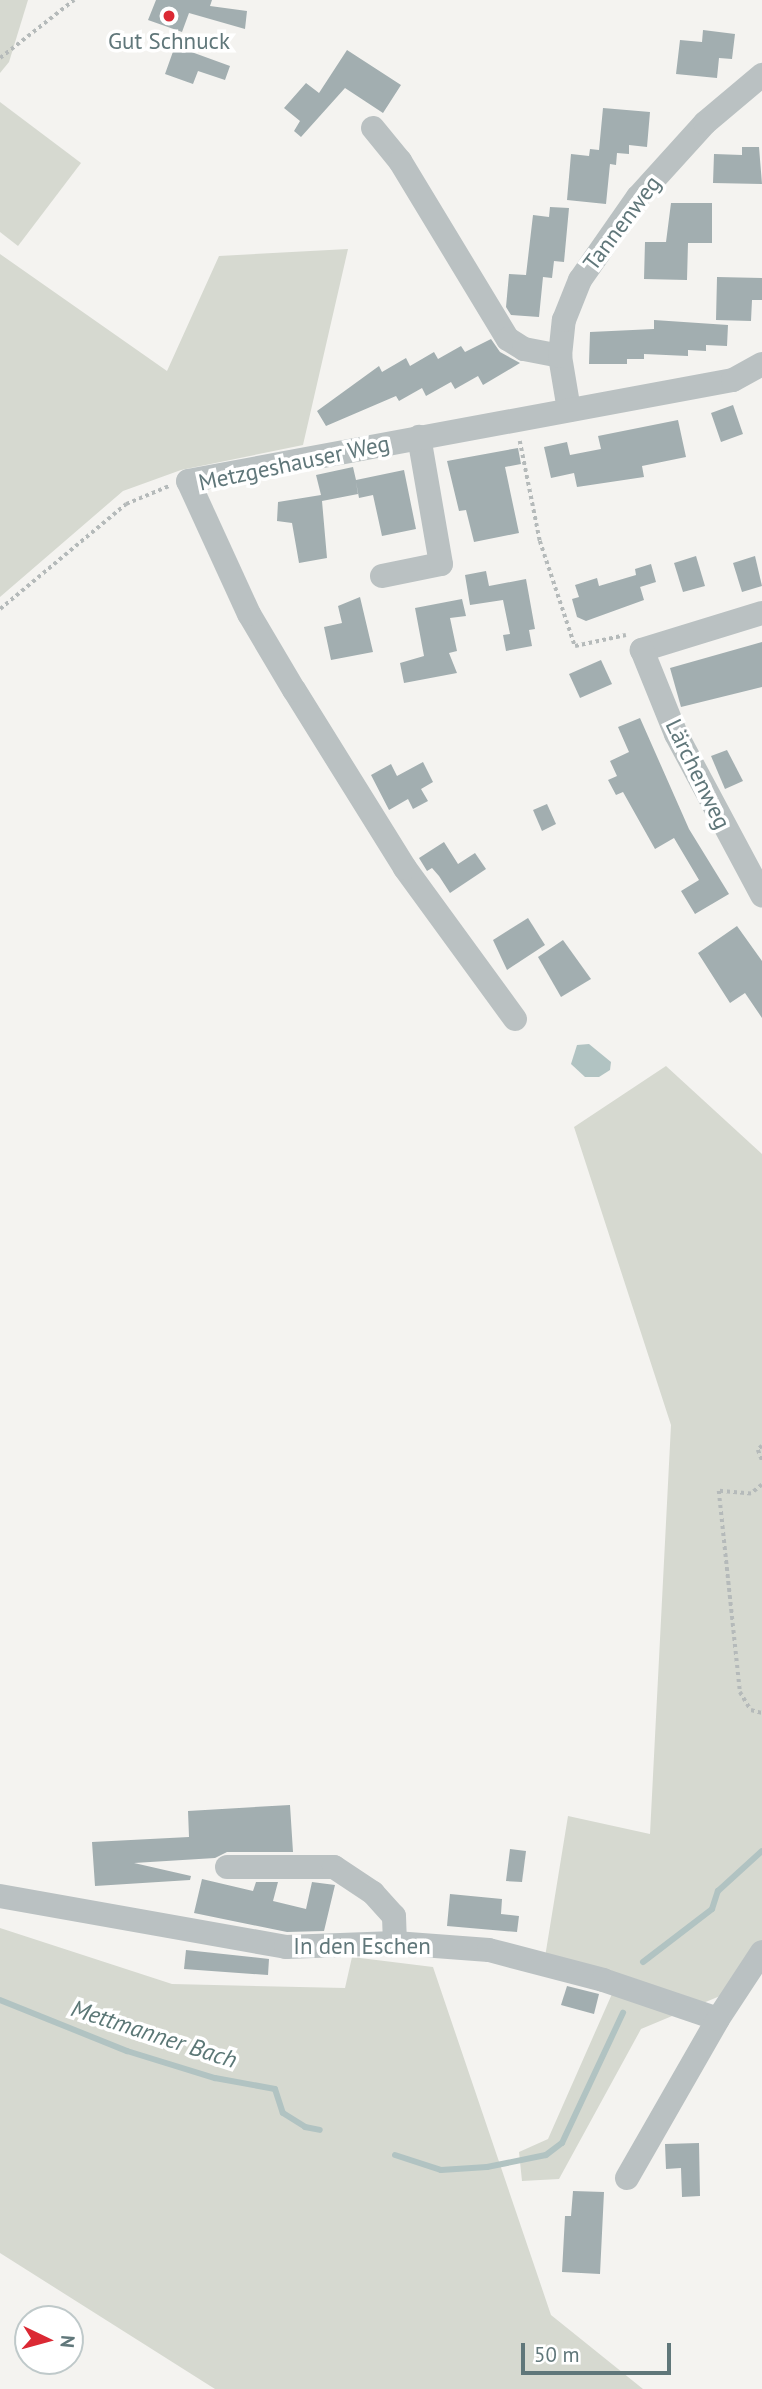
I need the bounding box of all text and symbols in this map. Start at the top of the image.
marker: Gut Schnuck [161,8,177,24]
place label: Gut Schnuck [108,27,230,55]
street label: Tannenweg [577,170,667,276]
street label: Metzgeshauser Weg [196,429,392,497]
street label: Lärchenweg [660,715,736,833]
street label: In den Eschen [293,1932,431,1960]
water label: Mettmanner Bach [68,1994,240,2074]
north arrow [14,2305,84,2375]
scale bar [524,2330,674,2374]
text: N [55,2334,80,2349]
text: 50 m [534,2341,580,2368]

